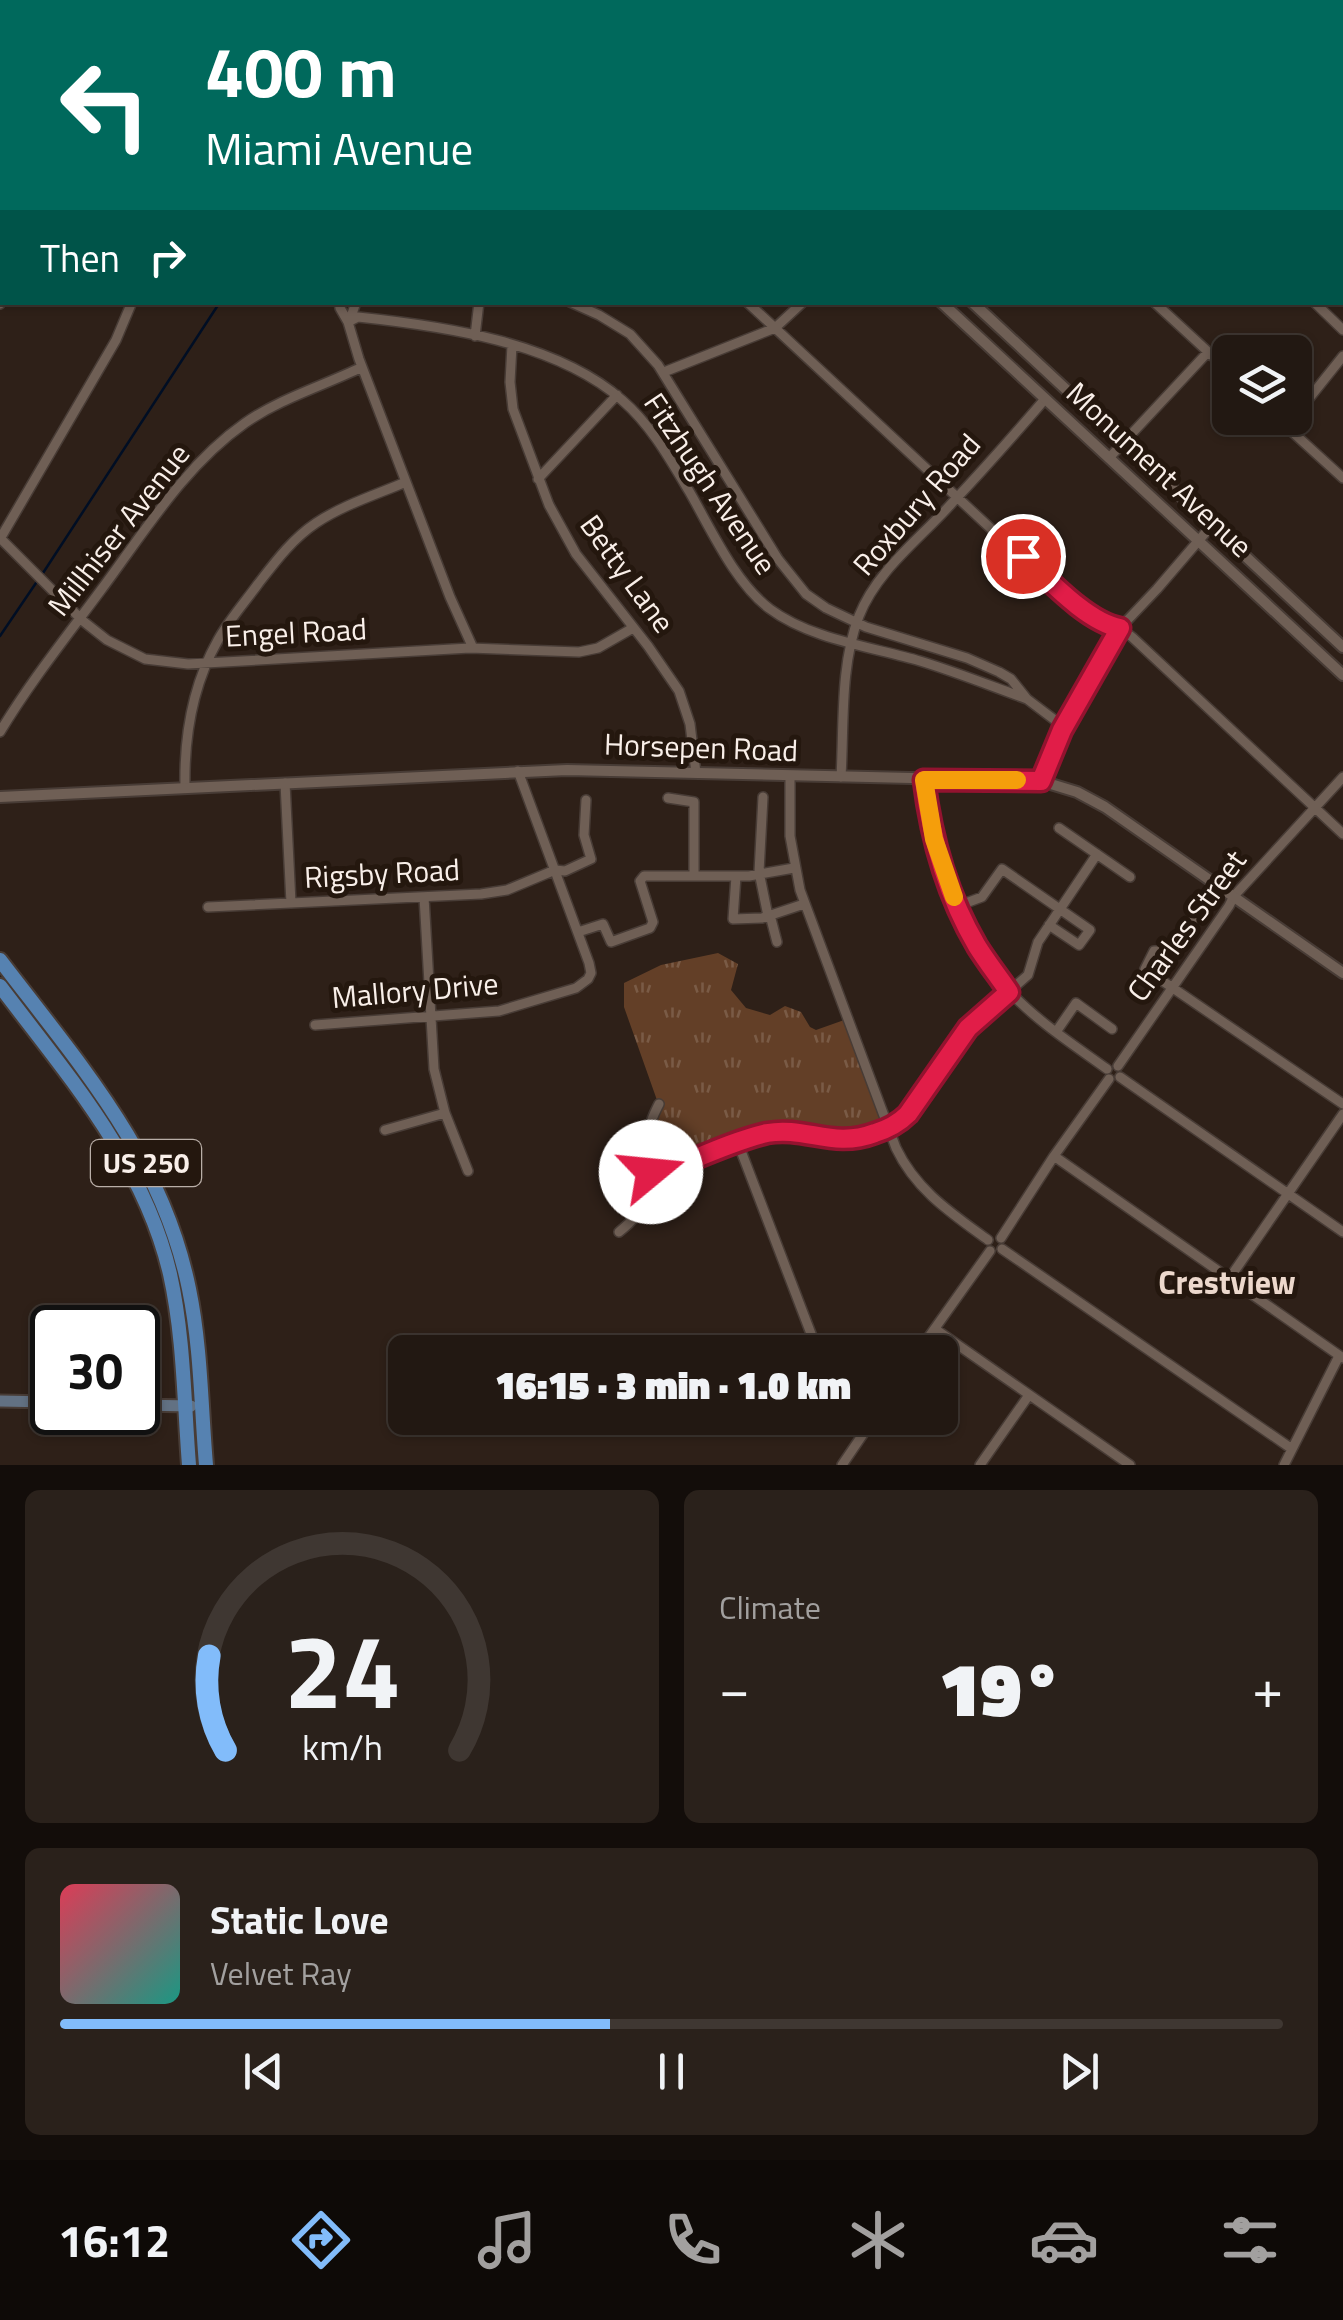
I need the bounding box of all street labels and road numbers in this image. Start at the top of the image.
street label: Monument Avenue [1056,371,1263,568]
street label: Fitzhugh Avenue [633,383,789,584]
street label: Roxbury Road [841,423,991,586]
street label: Millhiser Avenue [36,433,200,626]
street label: Betty Lane [569,505,686,642]
street label: Engel Road [224,605,368,659]
street label: Horsepen Road [603,721,799,773]
street label: Charles Street [1115,840,1257,1011]
street label: Rigsby Road [303,846,461,900]
street label: Mallory Drive [330,960,500,1020]
road number: US 250 [91,1140,201,1186]

